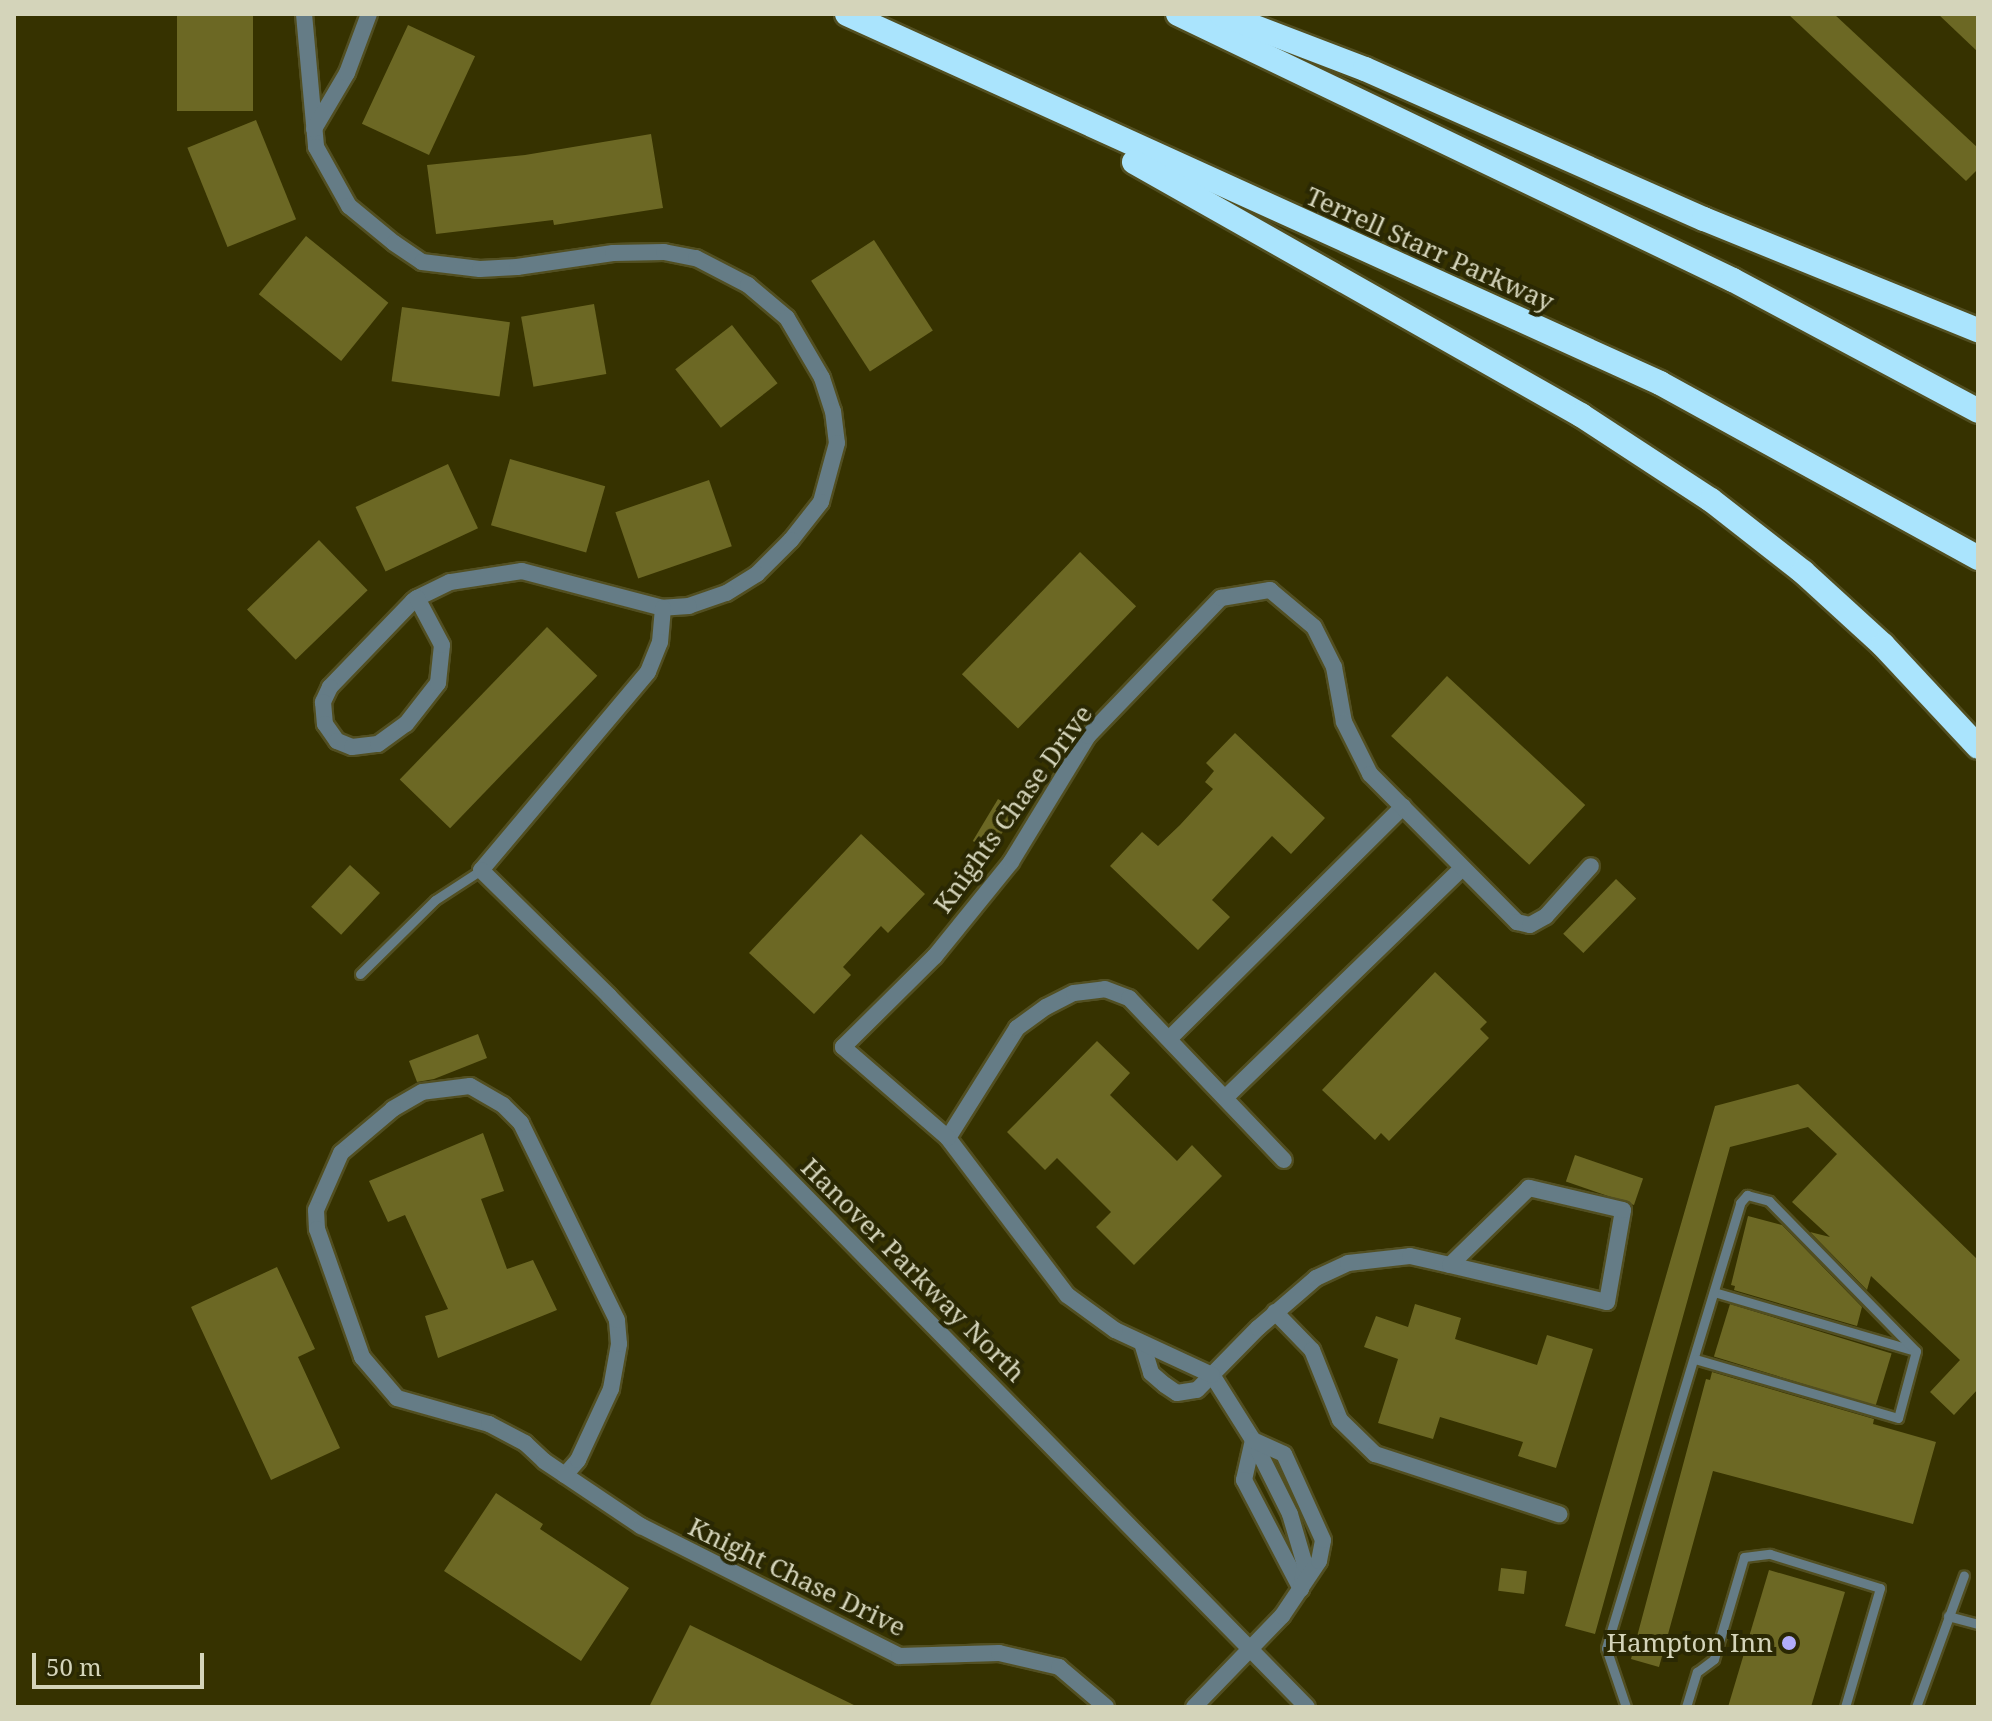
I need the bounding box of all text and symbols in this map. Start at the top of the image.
street label: Terrell Starr Parkway [1301,180,1559,318]
street label: Knights Chase Drive [927,699,1099,919]
street label: Hanover Parkway North [795,1152,1031,1388]
street label: Knight Chase Drive [683,1511,911,1643]
place label: Hampton Inn [1606,1627,1773,1659]
marker: Hampton Inn [1780,1634,1798,1652]
scale bar [36,1637,208,1687]
text: 50 m [46,1650,102,1683]

